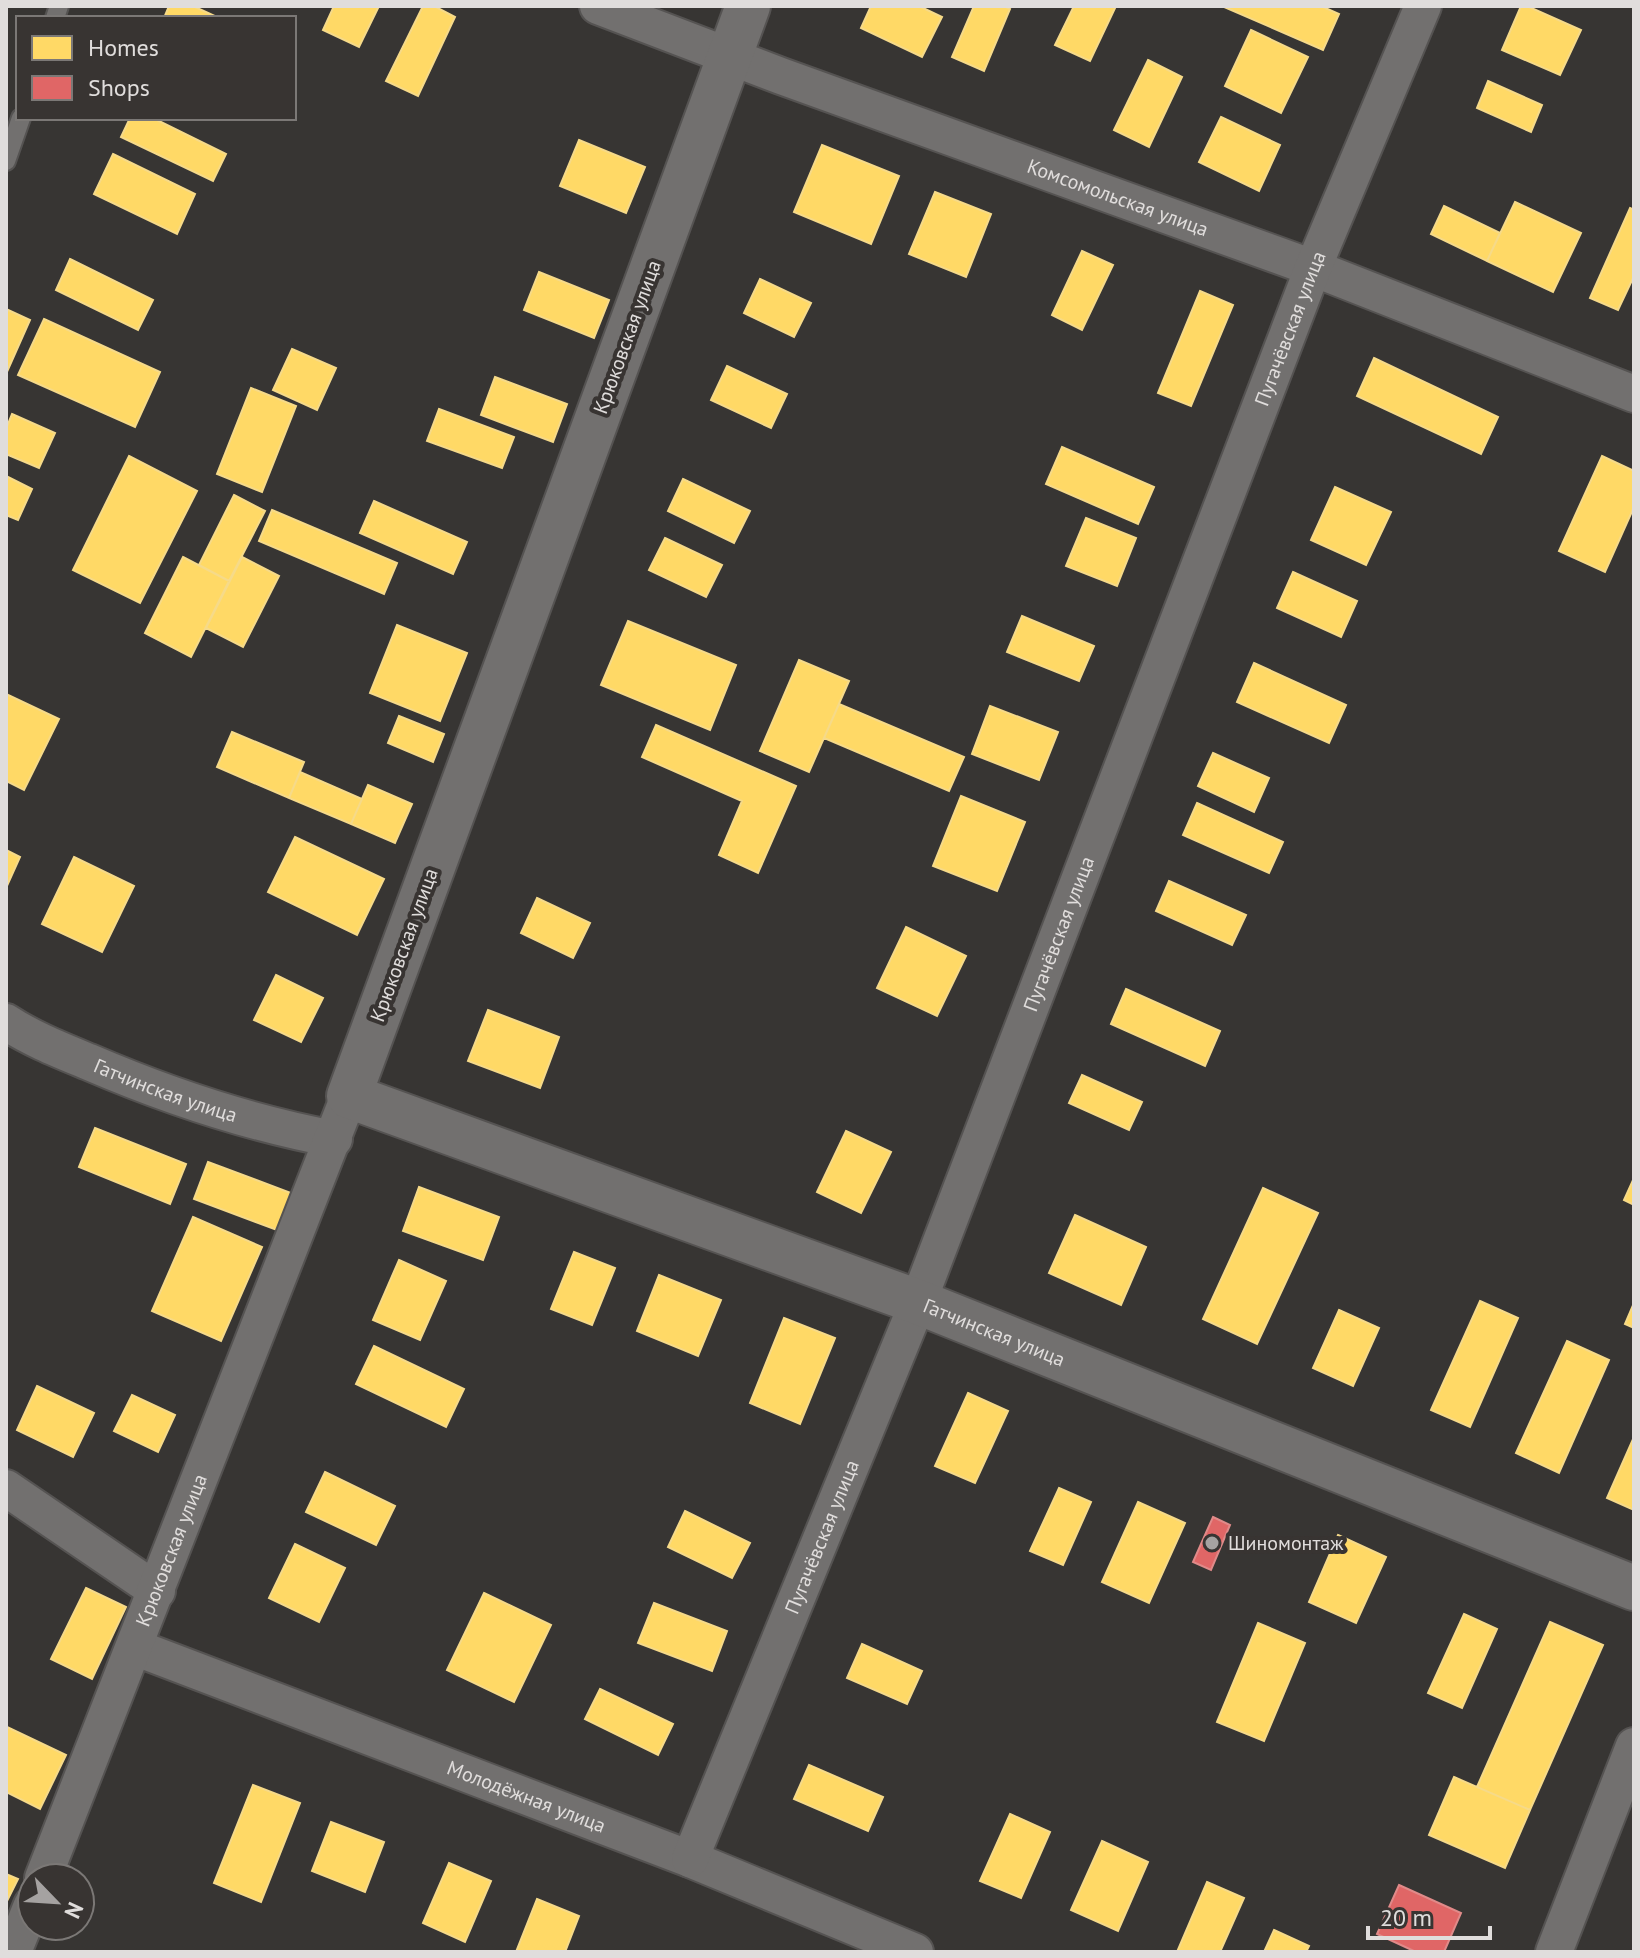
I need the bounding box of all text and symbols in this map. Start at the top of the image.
legend [16,16,296,120]
text: Homes [88,32,159,63]
text: Shops [88,72,150,103]
street label: Комсомольская улица [1024,153,1212,242]
street label: Пугачёвская улица [1248,247,1332,410]
street label: Крюковская улица [587,257,667,417]
street label: Пугачёвская улица [1017,853,1100,1015]
street label: Крюковская улица [364,865,444,1025]
street label: Гатчинская улица [90,1053,240,1128]
street label: Гатчинская улица [920,1293,1069,1372]
street label: Пугачёвская улица [779,1456,865,1618]
street label: Крюковская улица [130,1470,213,1630]
place label: Шиномонтаж [1228,1530,1344,1556]
marker: Шиномонтаж [1203,1534,1221,1552]
street label: Молодёжная улица [443,1755,609,1839]
north arrow [16,1862,96,1942]
scale bar [1368,1890,1490,1940]
text: N [58,1898,90,1923]
text: 20 m [1380,1902,1432,1933]

